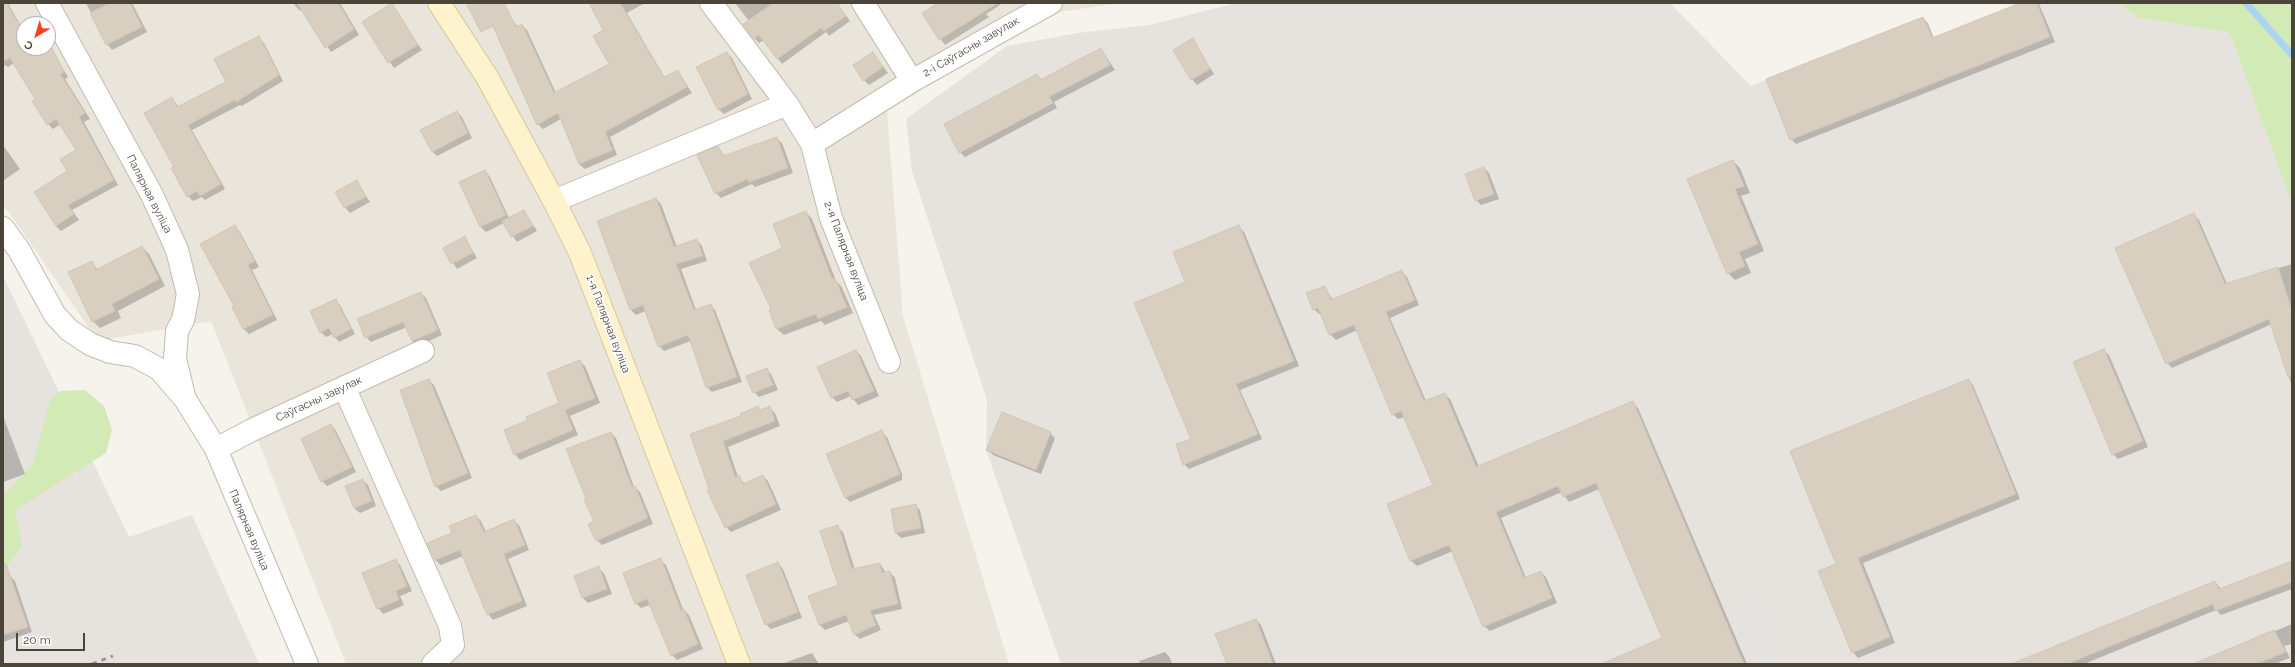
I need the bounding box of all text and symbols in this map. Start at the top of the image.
street label: 2-і Саўгасны завулак [921,14,1021,80]
north arrow [16,16,56,56]
text: С [22,38,36,53]
street label: Палярная вуліца [124,153,174,235]
street label: 2-я Палярная вуліца [821,200,871,302]
street label: 1-я Палярная вуліца [583,273,633,375]
street label: Саўгасны завулак [274,373,364,425]
street label: Палярная вуліца [226,488,272,572]
scale bar [18,625,87,651]
text: 20 m [23,633,51,647]

